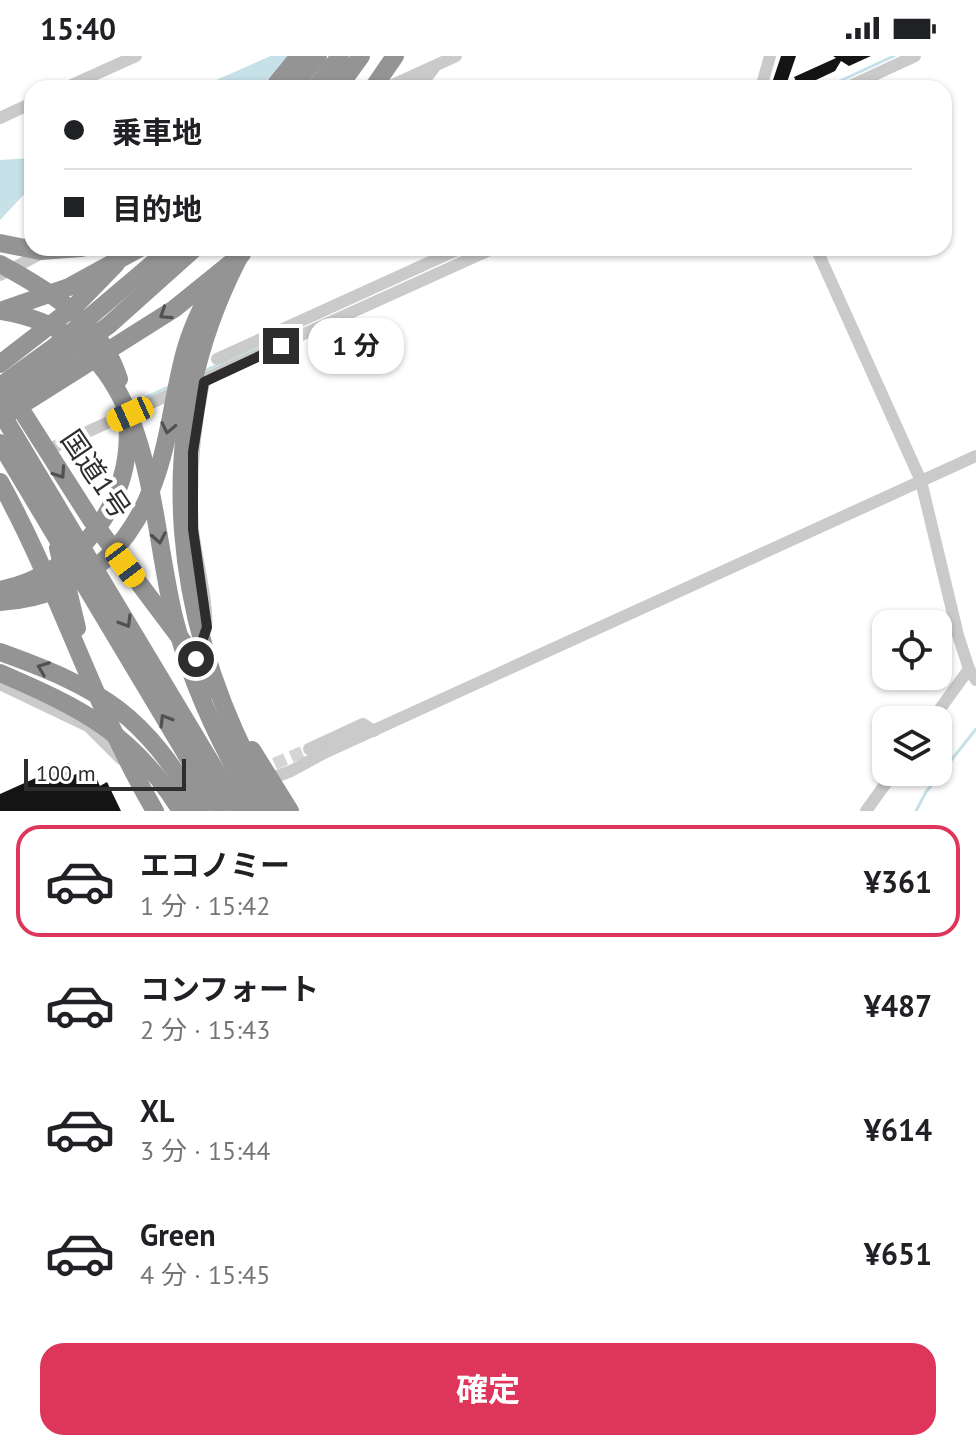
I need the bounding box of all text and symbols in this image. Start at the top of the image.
text: 15:40 [40,9,116,48]
text: 乗車地 [112,112,202,151]
text: 目的地 [112,189,202,228]
one-way arrow [160,304,174,319]
callout: 1 分 [309,318,405,374]
route end [263,328,299,364]
text: 1 分 [332,329,380,362]
car [103,393,157,435]
one-way arrow [160,421,177,434]
street label: 国道1号 [53,422,140,525]
one-way arrow [50,464,65,479]
one-way arrow [149,531,166,545]
car [101,539,149,591]
map controls [872,610,952,786]
button: locate [872,610,952,690]
one-way arrow [117,613,132,628]
route start [178,641,214,677]
one-way arrow [37,661,51,678]
button: layers [872,706,952,786]
one-way arrow [160,714,175,729]
scale bar [24,755,186,791]
text: 100 m [36,759,96,787]
icon: car [44,845,116,917]
text: エコノミー [140,845,290,884]
text: ¥361 [864,862,932,901]
text: 1 分 · 15:42 [140,889,270,922]
icon: car [44,969,116,1041]
text: コンフォート [140,969,319,1008]
text: ¥487 [864,986,932,1025]
text: 2 分 · 15:43 [140,1013,270,1046]
text: XL [140,1091,174,1130]
icon: car [44,1093,116,1165]
text: ¥614 [864,1110,932,1149]
text: 3 分 · 15:44 [140,1134,270,1167]
text: Green [140,1215,215,1254]
icon: car [44,1217,116,1289]
text: ¥651 [864,1234,932,1273]
text: 4 分 · 15:45 [140,1258,270,1291]
button: 確定 [40,1343,936,1435]

